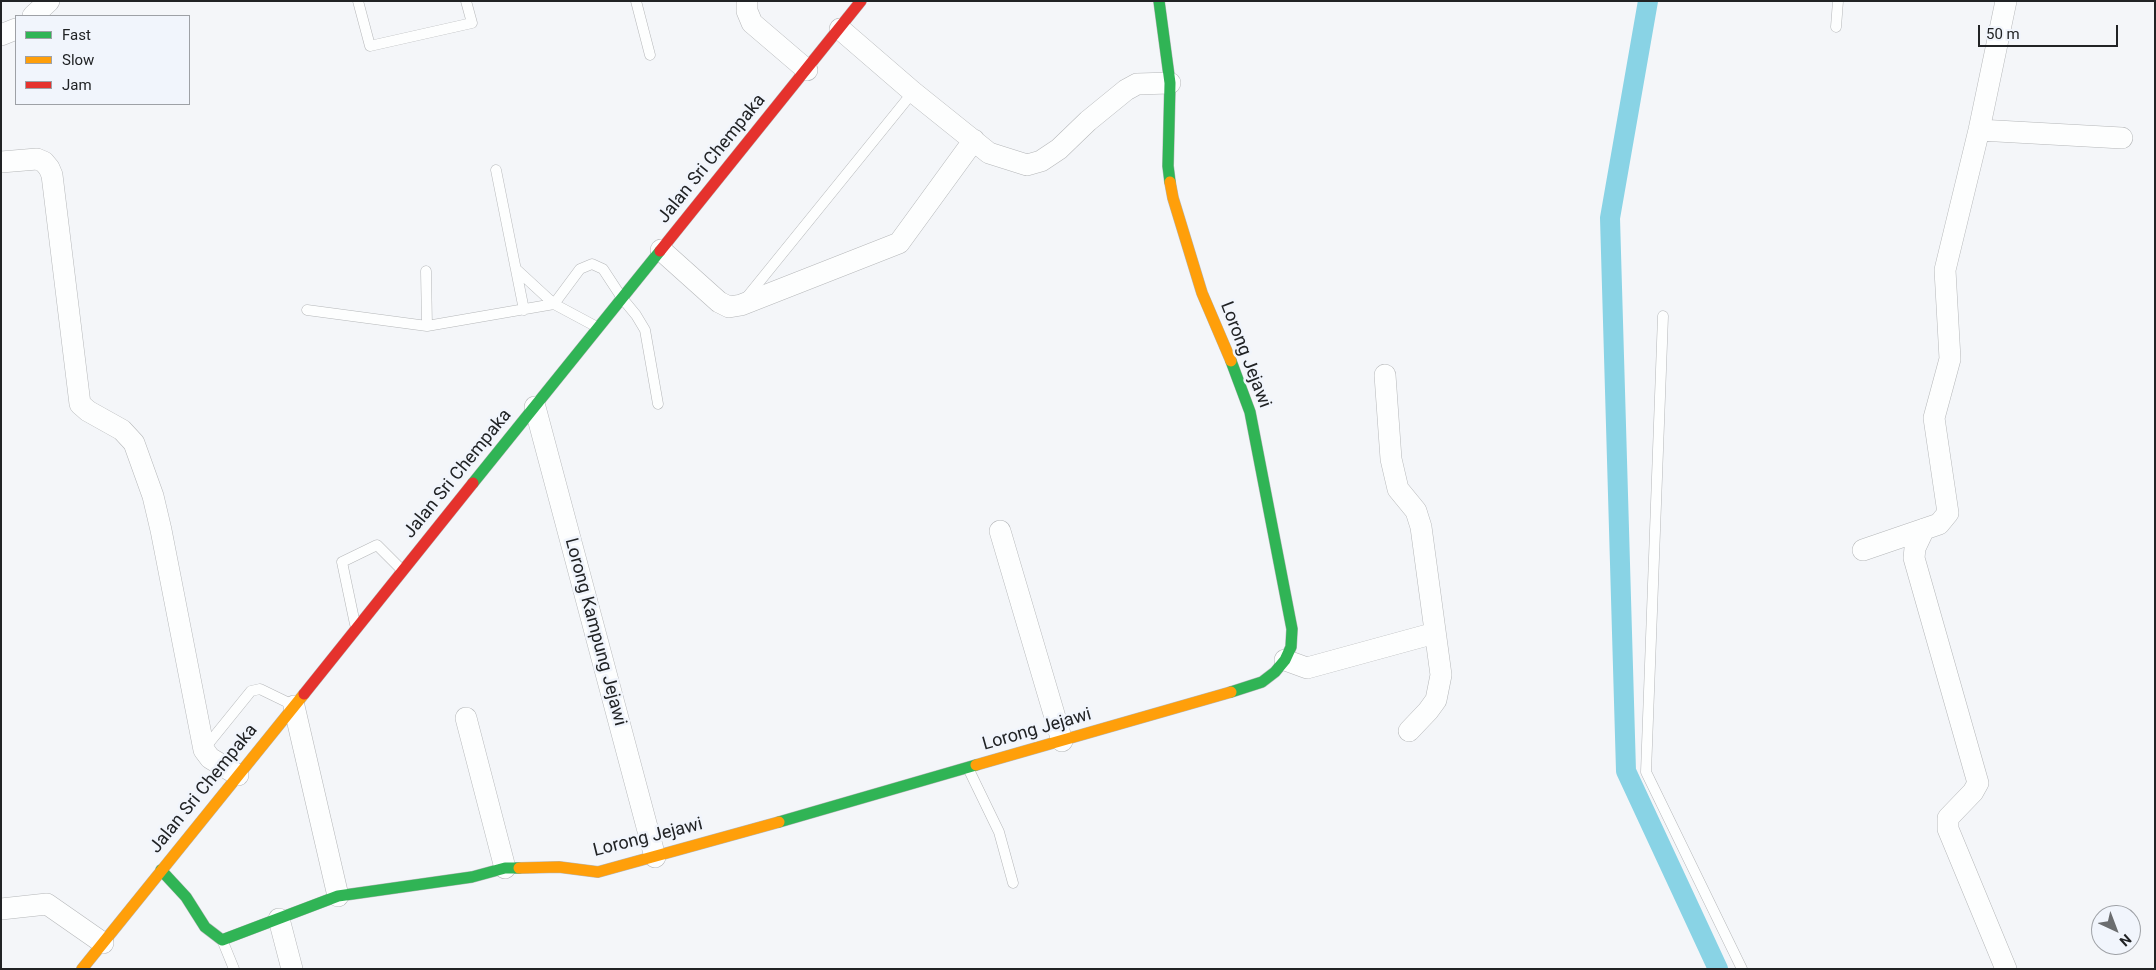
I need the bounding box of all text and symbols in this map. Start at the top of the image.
legend [15,15,190,105]
scale bar [1981,15,2121,47]
text: 50 m [1986,25,2020,43]
text: Fast [62,26,91,44]
text: Slow [62,51,94,69]
text: Jam [62,76,92,94]
street label: Jalan Sri Chempaka [653,90,771,228]
street label: Lorong Jejawi [1215,299,1275,411]
street label: Jalan Sri Chempaka [399,405,517,543]
street label: Lorong Kampung Jejawi [560,536,630,728]
street label: Lorong Jejawi [980,704,1094,756]
street label: Jalan Sri Chempaka [145,720,263,858]
street label: Lorong Jejawi [591,814,705,862]
north arrow [2091,905,2141,955]
text: N [2116,931,2135,949]

